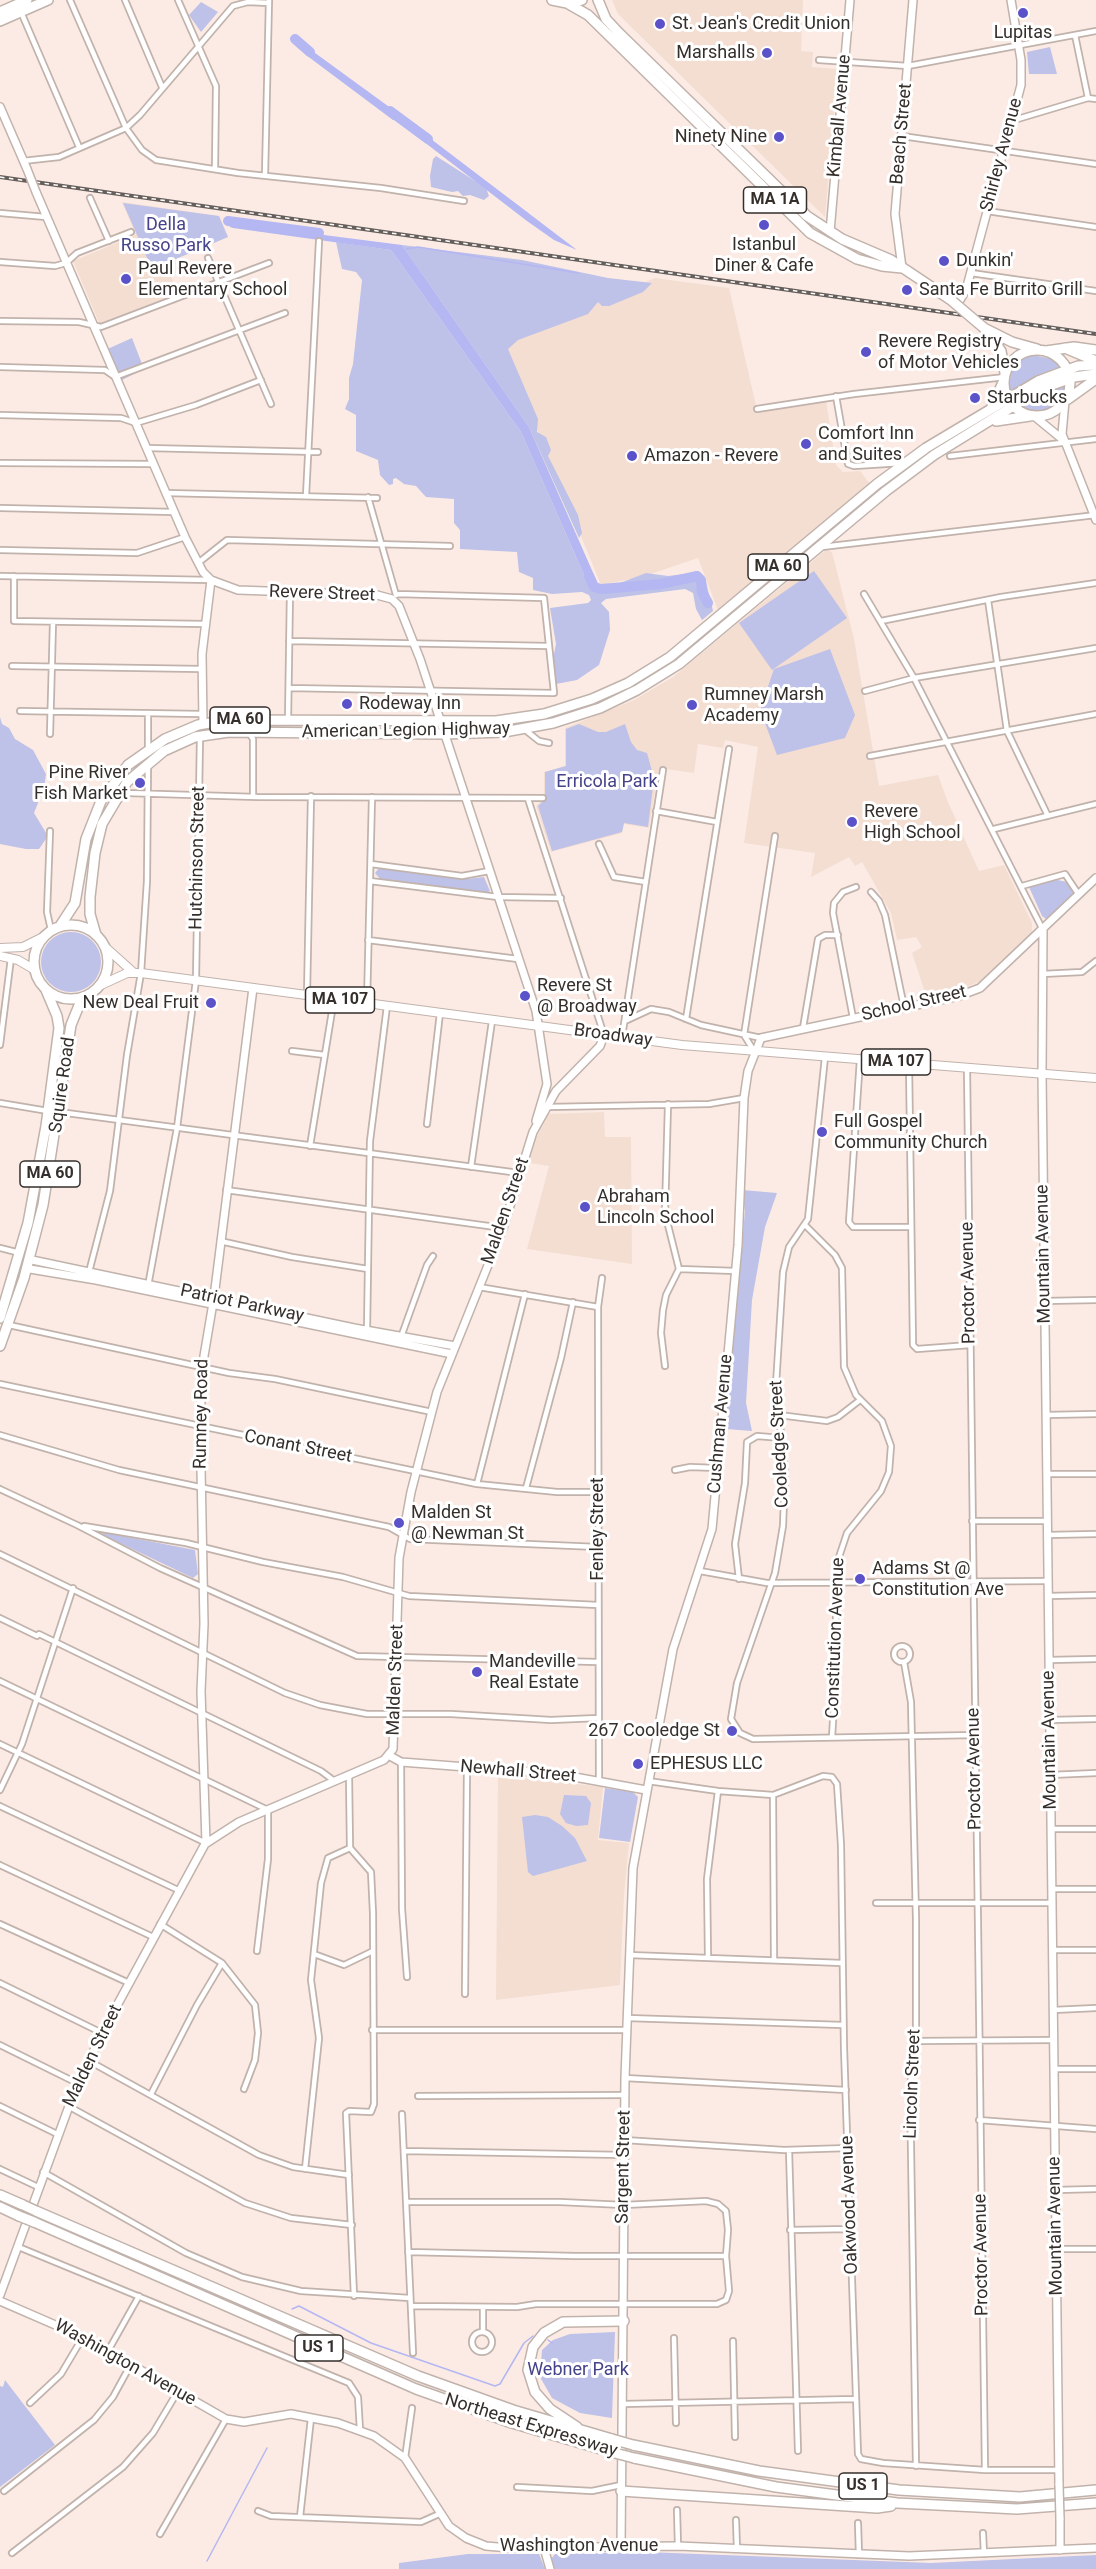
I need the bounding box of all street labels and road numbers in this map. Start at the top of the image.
street label: Kimball Avenue [824,54,856,178]
street label: Beach Street [887,82,917,186]
street label: Shirley Avenue [976,96,1028,214]
road number: MA 1A [744,187,806,213]
road number: MA 60 [748,554,808,580]
street label: Revere Street [269,581,375,607]
road number: MA 60 [210,707,270,733]
street label: American Legion Highway [302,718,510,744]
street label: Hutchinson Street [186,786,210,930]
street label: School Street [859,981,969,1027]
road number: MA 107 [306,987,374,1013]
street label: Broadway [572,1020,654,1052]
street label: Squire Road [46,1036,80,1134]
road number: MA 107 [862,1049,930,1075]
street label: Malden Street [478,1155,534,1267]
road number: MA 60 [20,1161,80,1187]
street label: Mountain Avenue [1032,1184,1056,1324]
street label: Proctor Avenue [957,1222,981,1344]
street label: Patriot Parkway [178,1280,306,1328]
street label: Cushman Avenue [704,1353,738,1495]
street label: Rumney Road [190,1359,214,1469]
street label: Cooledge Street [766,1380,794,1508]
street label: Conant Street [242,1426,354,1468]
street label: Fenley Street [587,1477,609,1581]
street label: Constitution Avenue [822,1557,850,1719]
street label: Malden Street [383,1624,409,1736]
street label: Mountain Avenue [1038,1670,1062,1810]
street label: Proctor Avenue [963,1708,987,1830]
street label: Newhall Street [459,1756,577,1788]
street label: Malden Street [59,2001,127,2111]
street label: Lincoln Street [900,2029,926,2139]
street label: Sargent Street [612,2110,636,2224]
street label: Oakwood Avenue [837,2135,863,2275]
street label: Mountain Avenue [1044,2156,1068,2296]
street label: Proctor Avenue [970,2194,994,2316]
street label: Washington Avenue [51,2315,199,2411]
road number: US 1 [295,2335,343,2361]
street label: Northeast Expressway [442,2389,620,2463]
road number: US 1 [839,2473,887,2499]
street label: Washington Avenue [500,2535,658,2557]

